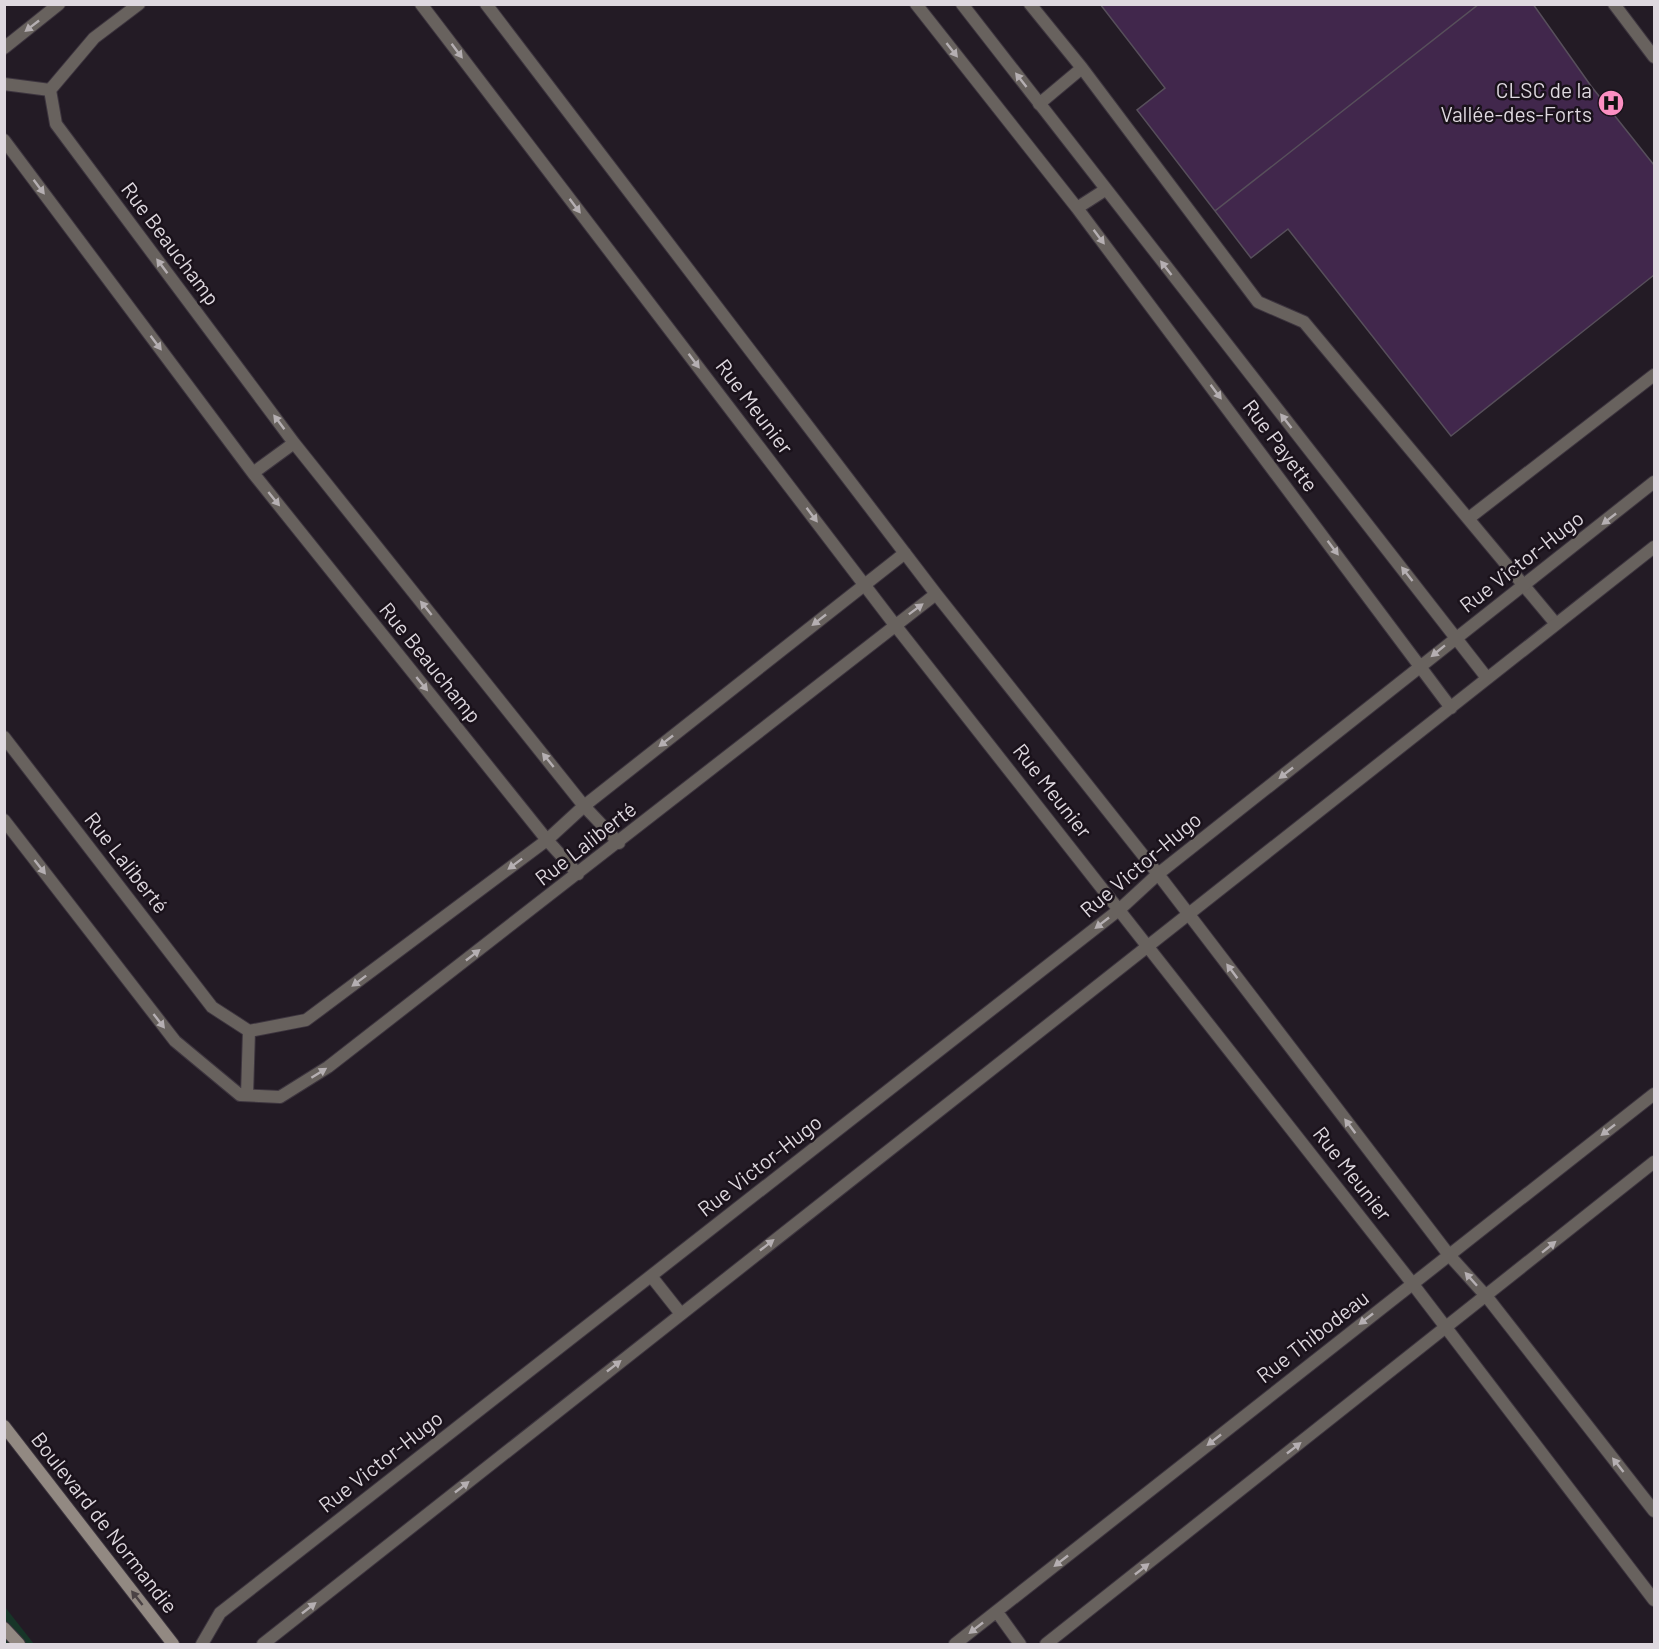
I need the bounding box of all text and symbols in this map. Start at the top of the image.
one-way arrow [24,20,40,33]
one-way arrow [450,43,463,59]
one-way arrow [946,43,958,58]
one-way arrow [1015,73,1027,88]
place label: CLSC de la Vallée-des-Forts [1441,77,1592,126]
hospital icon: CLSC de la Vallée-des-Forts [1596,88,1626,118]
street label: Rue Beauchamp [117,177,226,310]
one-way arrow [33,179,46,195]
one-way arrow [569,198,581,213]
one-way arrow [1092,229,1104,244]
one-way arrow [156,258,168,274]
one-way arrow [1161,260,1173,275]
one-way arrow [150,335,162,351]
one-way arrow [688,352,700,368]
street label: Rue Meunier [711,354,799,459]
one-way arrow [1210,384,1222,400]
street label: Rue Payette [1238,394,1324,496]
one-way arrow [1280,413,1293,429]
one-way arrow [273,414,285,429]
one-way arrow [267,491,280,507]
street label: Rue Victor-Hugo [1454,505,1588,617]
one-way arrow [806,508,818,523]
one-way arrow [1601,512,1616,524]
one-way arrow [1327,540,1339,556]
one-way arrow [1401,567,1413,582]
street label: Rue Beauchamp [375,597,487,727]
one-way arrow [421,600,433,615]
one-way arrow [908,604,923,616]
one-way arrow [811,613,827,626]
one-way arrow [1430,645,1446,658]
one-way arrow [415,676,428,692]
one-way arrow [658,734,674,747]
street label: Rue Meunier [1009,738,1098,842]
one-way arrow [541,752,554,768]
one-way arrow [1278,766,1293,778]
street label: Rue Laliberté [530,796,641,890]
street label: Rue Victor-Hugo [1074,806,1206,922]
street label: Rue Laliberté [80,807,174,918]
one-way arrow [507,858,523,870]
one-way arrow [34,859,47,875]
one-way arrow [1094,916,1110,929]
one-way arrow [466,949,481,961]
one-way arrow [1226,964,1238,979]
one-way arrow [351,974,366,986]
one-way arrow [153,1014,165,1029]
one-way arrow [310,1067,327,1078]
street label: Rue Victor-Hugo [692,1109,826,1221]
one-way arrow [1344,1118,1357,1134]
street label: Rue Meunier [1309,1121,1398,1225]
one-way arrow [1601,1124,1616,1136]
one-way arrow [760,1240,775,1252]
one-way arrow [1541,1241,1556,1254]
one-way arrow [1465,1272,1478,1287]
street label: Rue Thibodeau [1251,1284,1373,1387]
one-way arrow [1359,1312,1374,1324]
one-way arrow [607,1361,622,1373]
street label: Rue Victor-Hugo [313,1405,447,1517]
street label: Boulevard de Normandie [27,1427,184,1618]
one-way arrow [1206,1434,1221,1446]
one-way arrow [1287,1442,1302,1454]
one-way arrow [1613,1457,1625,1472]
one-way arrow [454,1482,469,1494]
one-way arrow [1053,1555,1069,1568]
one-way arrow [1134,1563,1149,1576]
one-way arrow [131,1590,143,1606]
one-way arrow [301,1603,316,1615]
one-way arrow [968,1622,984,1635]

